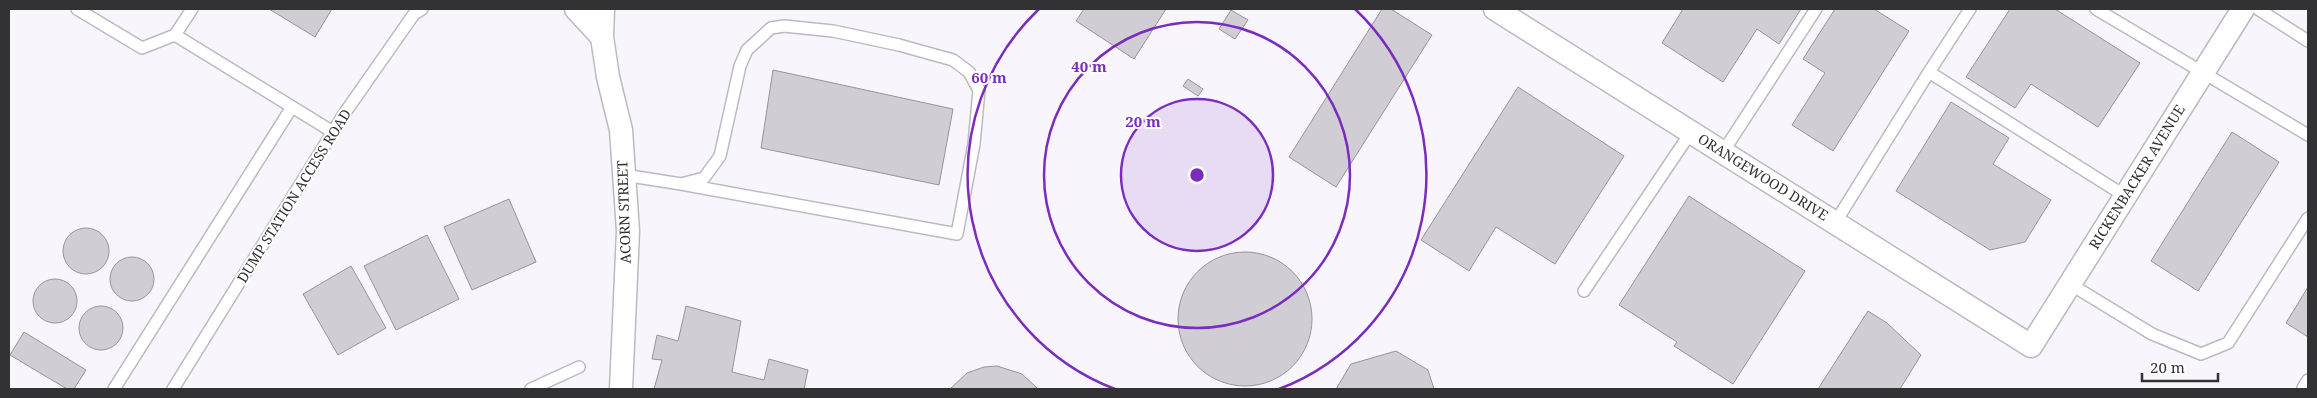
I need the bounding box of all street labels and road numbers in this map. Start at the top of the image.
street label: RICKENBACKER AVENUE [2084,101,2189,253]
street label: DUMP STATION ACCESS ROAD [232,105,355,286]
street label: ORANGEWOOD DRIVE [1695,129,1832,225]
street label: ACORN STREET [612,160,635,264]

